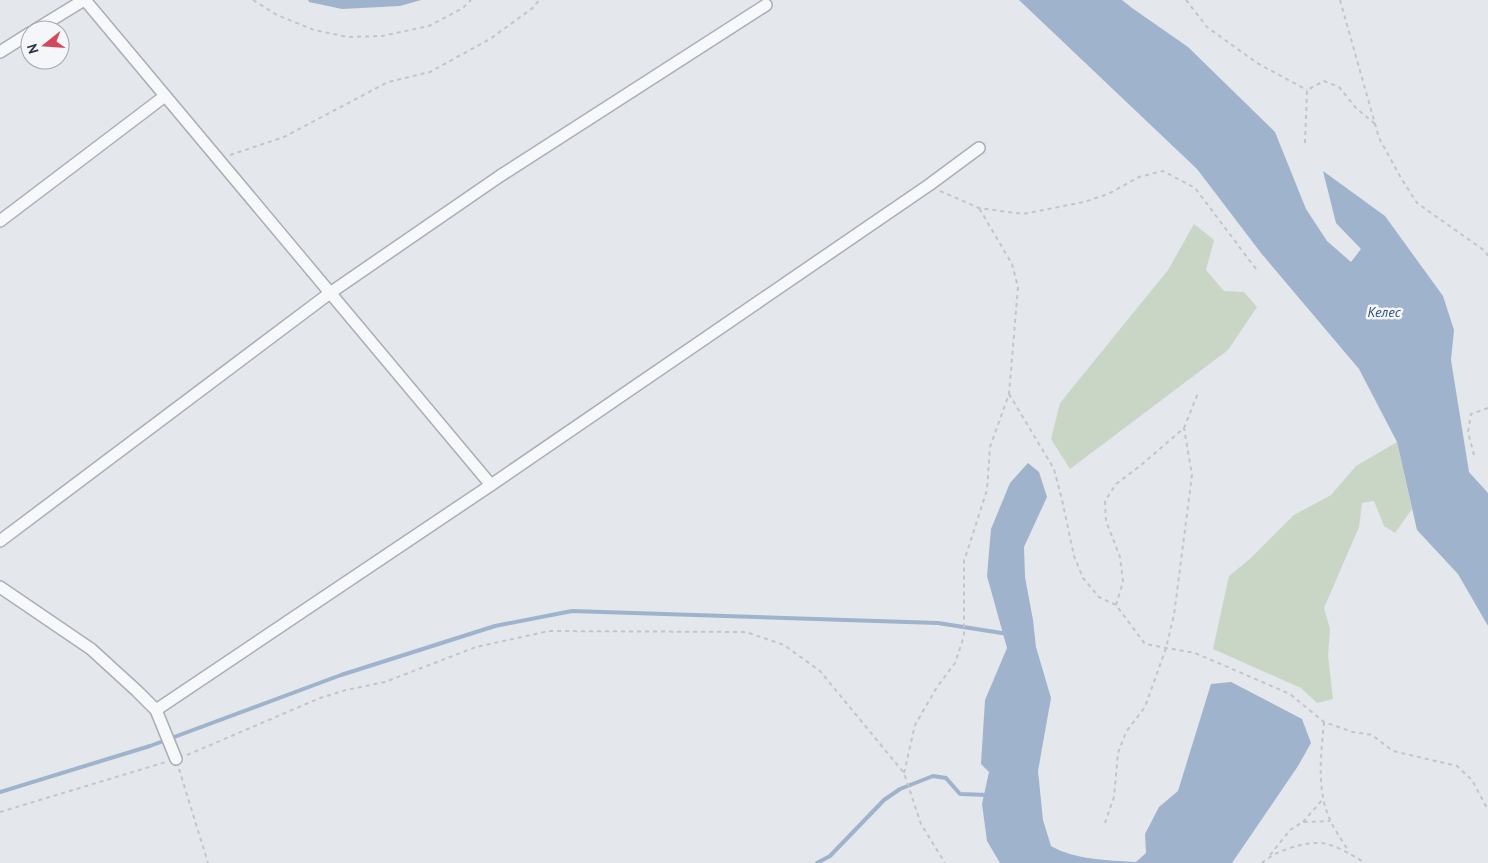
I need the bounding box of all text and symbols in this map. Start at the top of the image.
north arrow [20,20,70,70]
text: N [23,42,43,56]
water label: Келес [1367,303,1402,321]

